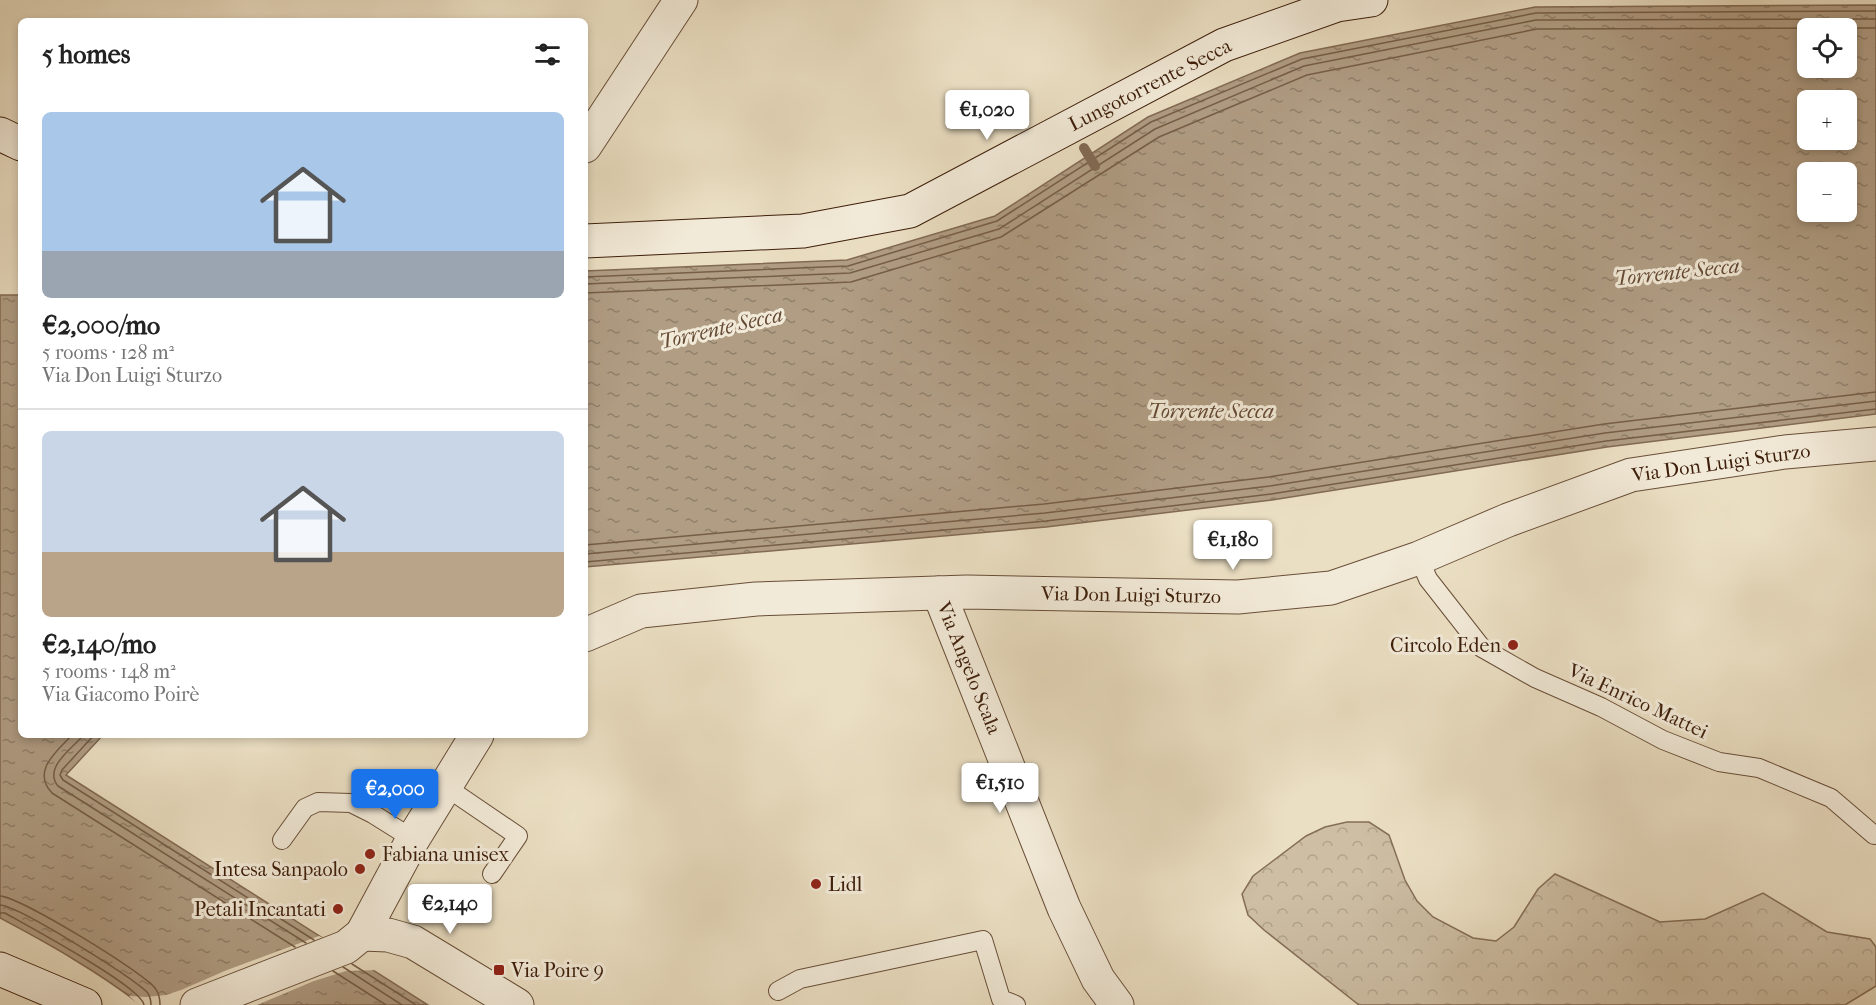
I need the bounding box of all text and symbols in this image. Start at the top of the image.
map controls [1797,18,1857,222]
button: locate [1797,18,1857,78]
street label: Lungotorrente Secca [1065,34,1236,136]
icon: filters [531,38,564,71]
text: 5 homes [42,39,130,70]
pin: €1,020 [938,90,1036,141]
button: + [1797,90,1857,150]
text: €1,020 [959,98,1015,121]
icon: home [249,151,357,259]
button: − [1797,162,1857,222]
water label: Torrente Secca [1613,253,1741,291]
water label: Torrente Secca [657,302,785,354]
text: €2,000/mo [42,310,160,341]
text: 5 rooms · 128 m² [42,341,174,364]
text: Via Don Luigi Sturzo [42,364,222,387]
water label: Torrente Secca [1148,399,1274,423]
street label: Via Don Luigi Sturzo [1629,439,1812,487]
icon: home [249,470,357,578]
pin: €1,180 [1184,520,1282,571]
text: €1,180 [1207,528,1259,551]
street label: Via Don Luigi Sturzo [1040,582,1221,608]
street label: Via Angelo Scala [932,598,1006,738]
text: €2,140/mo [42,629,156,660]
place label: Circolo Eden [1390,634,1501,657]
marker: Circolo Eden [1506,638,1520,652]
street label: Via Enrico Mattei [1564,658,1712,743]
text: 5 rooms · 148 m² [42,660,176,683]
text: Via Giacomo Poirè [42,683,199,706]
pin: €1,510 [951,763,1049,814]
pin: €2,000 [346,769,444,820]
text: €1,510 [975,771,1025,794]
text: €2,000 [365,777,425,800]
place label: Fabiana unisex [382,843,509,866]
marker: Fabiana unisex [363,847,377,861]
place label: Intesa Sanpaolo [214,858,348,881]
marker: Intesa Sanpaolo [353,862,367,876]
place label: Lidl [828,873,863,896]
marker: Lidl [809,877,823,891]
pin: €2,140 [401,884,499,935]
text: €2,140 [422,892,478,915]
place label: Petali Incantati [194,898,326,921]
marker: Petali Incantati [331,902,345,916]
place label: Via Poire 9 [510,959,604,982]
marker: Via Poire 9 [492,963,506,977]

